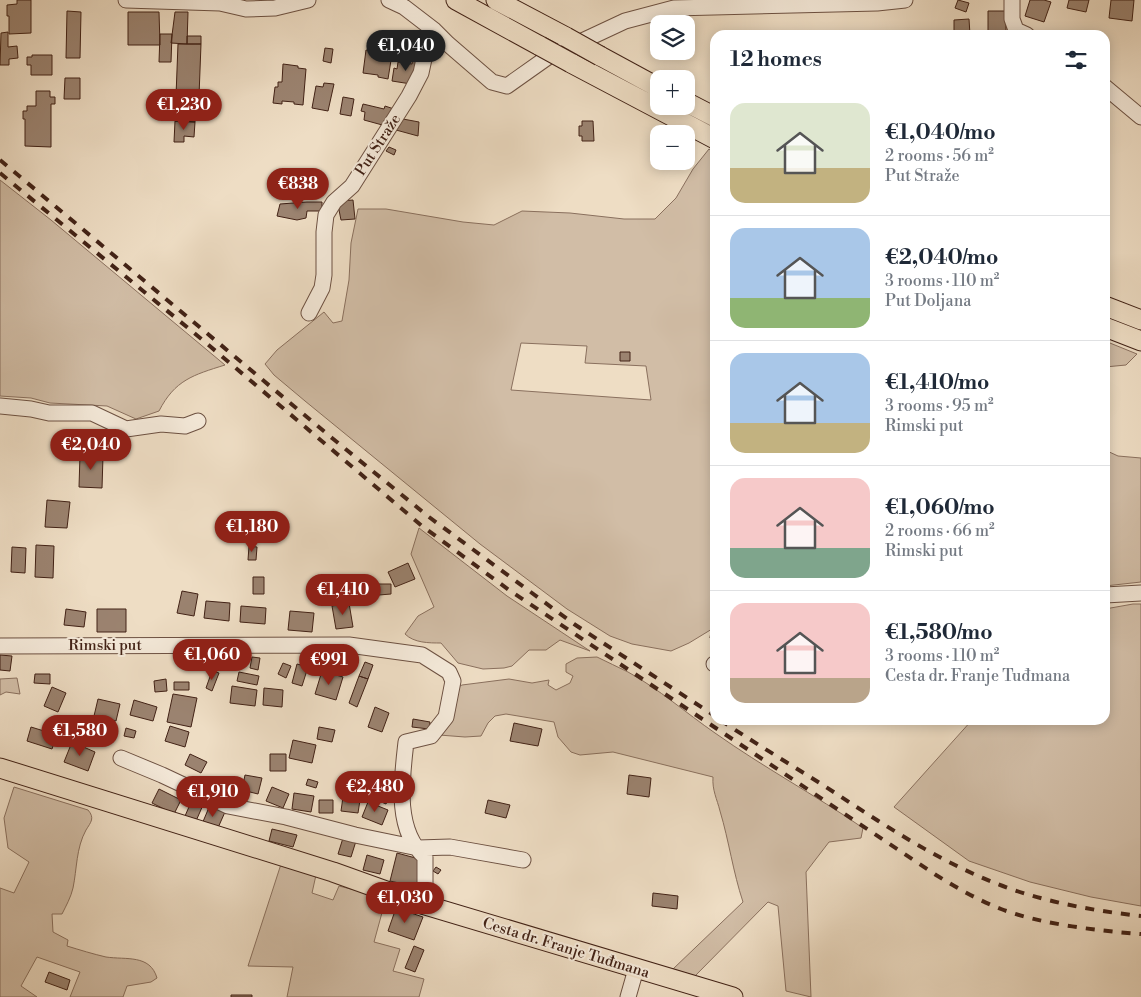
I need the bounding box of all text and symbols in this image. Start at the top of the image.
map controls [650,15,695,170]
button: layers [650,15,695,60]
pin: €1,040 [365,30,447,72]
text: €1,040 [377,36,435,56]
icon: filters [1062,46,1090,74]
text: 12 homes [730,47,822,73]
button: + [650,70,695,115]
pin: €1,230 [143,88,225,131]
text: €1,230 [157,95,211,115]
street label: Put Straže [351,110,405,180]
text: €1,040/mo [885,120,996,146]
icon: home [770,123,830,183]
button: − [650,125,695,170]
text: 2 rooms · 56 m² [885,146,994,166]
text: Put Straže [885,166,960,186]
pin: €838 [268,168,328,210]
text: €838 [278,174,318,194]
text: €2,040/mo [885,245,998,271]
icon: home [770,248,830,308]
text: 3 rooms · 110 m² [885,271,999,291]
text: Put Doljana [885,291,971,311]
text: €1,410/mo [885,370,989,396]
icon: home [770,373,830,433]
text: 3 rooms · 95 m² [885,396,994,416]
text: Rimski put [885,416,963,436]
pin: €2,040 [50,428,132,471]
text: €2,040 [61,435,121,455]
text: €1,060/mo [885,495,995,521]
icon: home [770,498,830,558]
pin: €1,180 [211,510,293,553]
text: €1,180 [226,517,278,537]
text: 2 rooms · 66 m² [885,521,995,541]
text: Rimski put [885,541,963,561]
pin: €1,410 [302,574,384,616]
text: €1,410 [317,580,369,600]
text: €1,580/mo [885,620,993,646]
icon: home [770,623,830,683]
street label: Rimski put [68,636,142,655]
pin: €1,060 [171,638,253,681]
pin: €991 [299,644,359,686]
text: €1,060 [184,645,240,665]
text: 3 rooms · 110 m² [885,646,999,666]
text: €991 [310,650,348,670]
text: Cesta dr. Franje Tuđmana [885,666,1070,686]
pin: €1,580 [39,714,121,757]
text: €1,580 [53,721,107,741]
pin: €2,480 [334,770,416,813]
pin: €1,910 [172,776,254,818]
text: €2,480 [346,777,404,797]
text: €1,910 [187,782,239,802]
pin: €1,030 [364,882,446,924]
text: €1,030 [377,888,433,908]
street label: Cesta dr. Franje Tuđmana [480,914,652,983]

